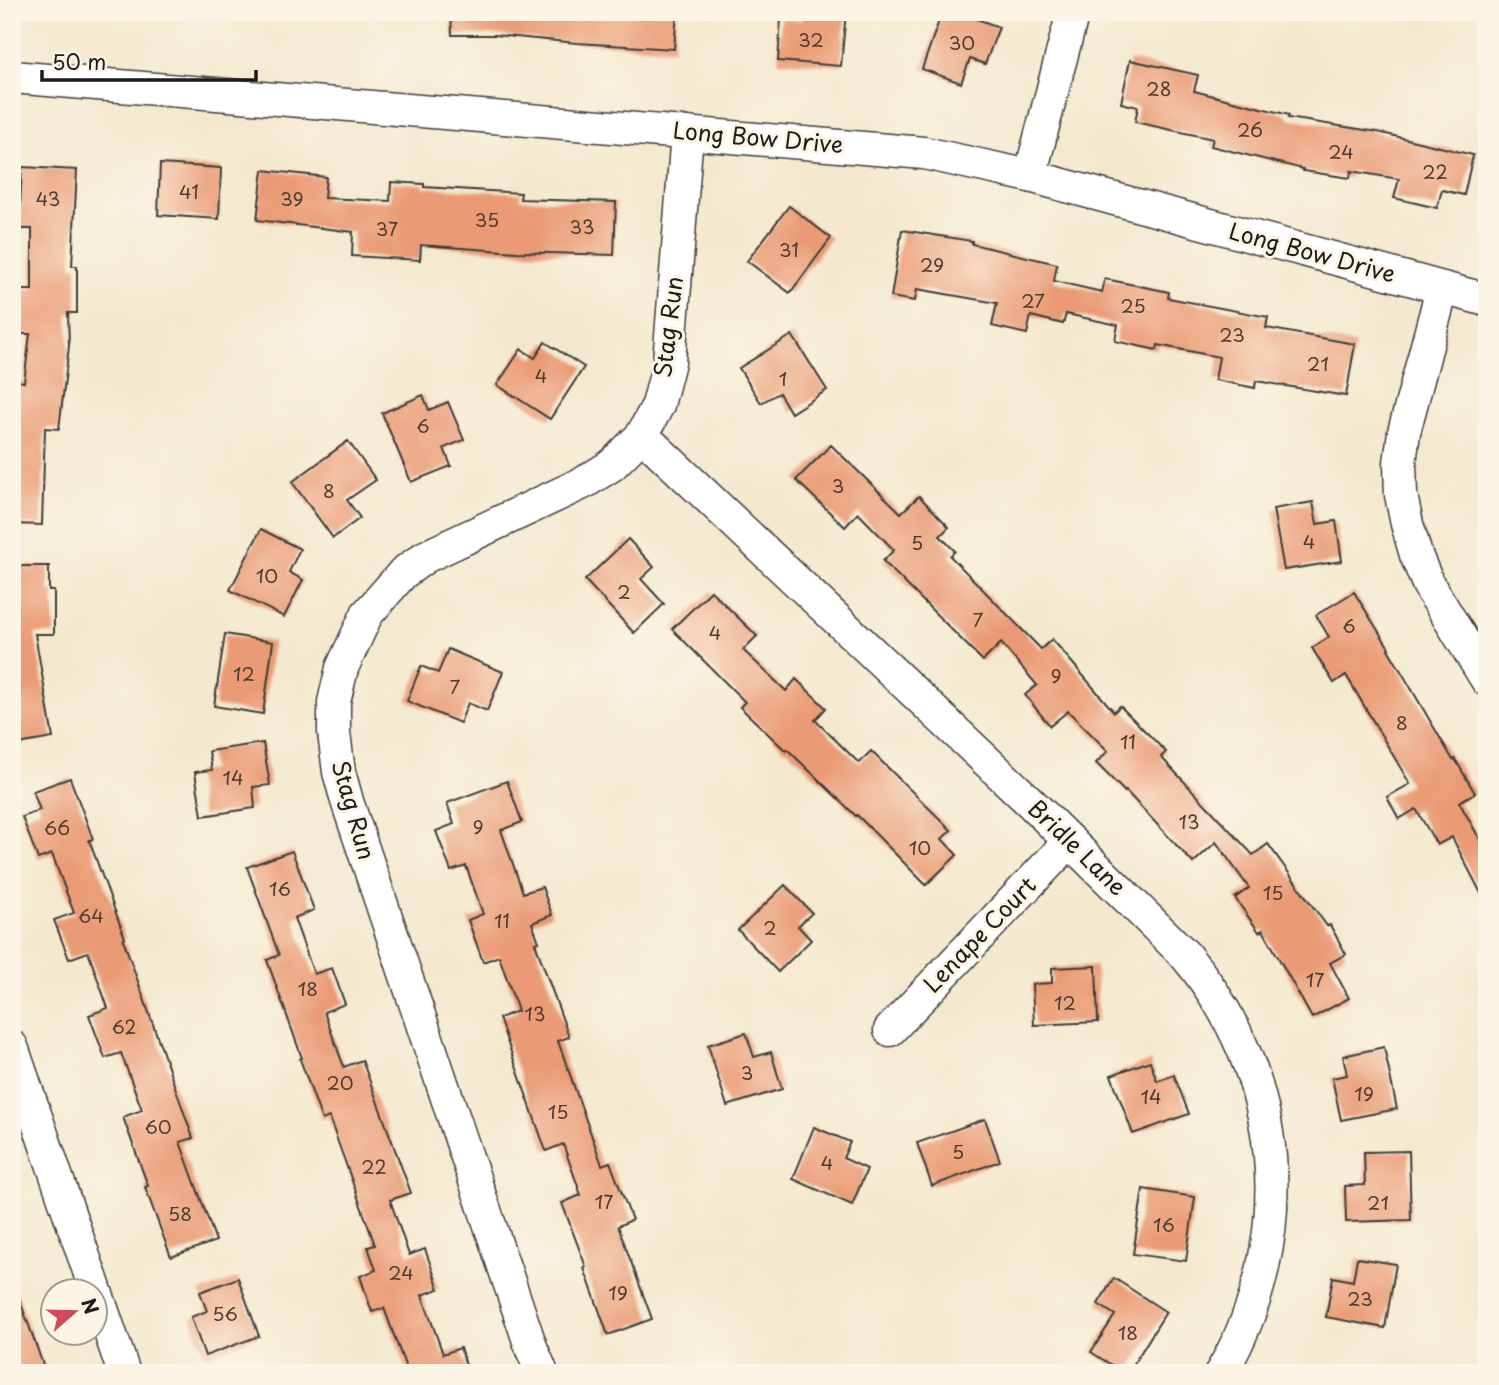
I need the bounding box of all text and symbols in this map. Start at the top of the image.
house number: 32 [798,25,824,53]
house number: 30 [949,28,975,56]
scale bar [42,38,256,82]
text: 50 m [52,45,106,77]
house number: 28 [1146,74,1172,102]
street label: Long Bow Drive [671,112,845,161]
house number: 26 [1237,115,1263,143]
house number: 24 [1328,137,1354,165]
house number: 22 [1422,157,1448,185]
house number: 41 [179,177,199,205]
house number: 43 [36,184,60,212]
house number: 39 [280,184,304,212]
house number: 35 [475,205,499,233]
house number: 33 [570,212,594,240]
street label: Long Bow Drive [1225,213,1399,291]
house number: 37 [376,214,398,242]
house number: 31 [779,235,799,263]
house number: 29 [920,250,944,278]
street label: Stag Run [644,274,691,380]
house number: 27 [1021,286,1045,314]
house number: 25 [1120,291,1146,319]
house number: 23 [1219,320,1245,348]
house number: 21 [1307,349,1329,377]
house number: 4 [535,361,547,389]
house number: 1 [779,364,787,392]
house number: 6 [416,411,430,439]
house number: 3 [832,471,844,499]
house number: 8 [323,476,335,504]
house number: 4 [1303,527,1315,555]
house number: 5 [911,528,923,556]
house number: 10 [256,561,278,589]
house number: 2 [617,577,631,605]
house number: 7 [973,605,984,633]
house number: 6 [1342,611,1356,639]
house number: 4 [709,618,721,646]
house number: 12 [233,659,255,687]
house number: 9 [1050,661,1062,689]
house number: 7 [450,672,461,700]
house number: 8 [1396,708,1408,736]
house number: 11 [1120,727,1136,755]
street label: Stag Run [324,756,385,863]
house number: 14 [222,763,244,791]
street label: Bridle Lane [1021,791,1135,903]
house number: 13 [1178,807,1200,835]
house number: 9 [472,812,484,840]
house number: 66 [44,813,70,841]
house number: 10 [909,833,931,861]
street label: Lenape Court [914,868,1044,1000]
house number: 16 [269,874,291,902]
house number: 15 [1263,878,1283,906]
house number: 64 [78,901,104,929]
house number: 11 [494,906,510,934]
house number: 2 [763,913,777,941]
house number: 17 [1306,965,1324,993]
house number: 18 [298,974,318,1002]
house number: 12 [1054,988,1076,1016]
house number: 13 [524,999,546,1027]
house number: 62 [112,1012,136,1040]
house number: 3 [741,1058,753,1086]
house number: 20 [326,1068,354,1096]
house number: 19 [1354,1079,1374,1107]
house number: 14 [1140,1082,1162,1110]
house number: 15 [548,1097,568,1125]
house number: 60 [144,1112,172,1140]
house number: 5 [952,1137,964,1165]
house number: 4 [821,1148,833,1176]
house number: 22 [361,1152,387,1180]
house number: 17 [595,1187,613,1215]
house number: 21 [1367,1188,1389,1216]
house number: 58 [168,1199,192,1227]
house number: 16 [1153,1210,1175,1238]
house number: 24 [388,1258,414,1286]
north arrow [38,1276,108,1346]
house number: 19 [608,1278,628,1306]
house number: 23 [1347,1284,1373,1312]
text: N [75,1294,107,1318]
house number: 56 [212,1299,238,1327]
house number: 18 [1118,1318,1138,1346]

